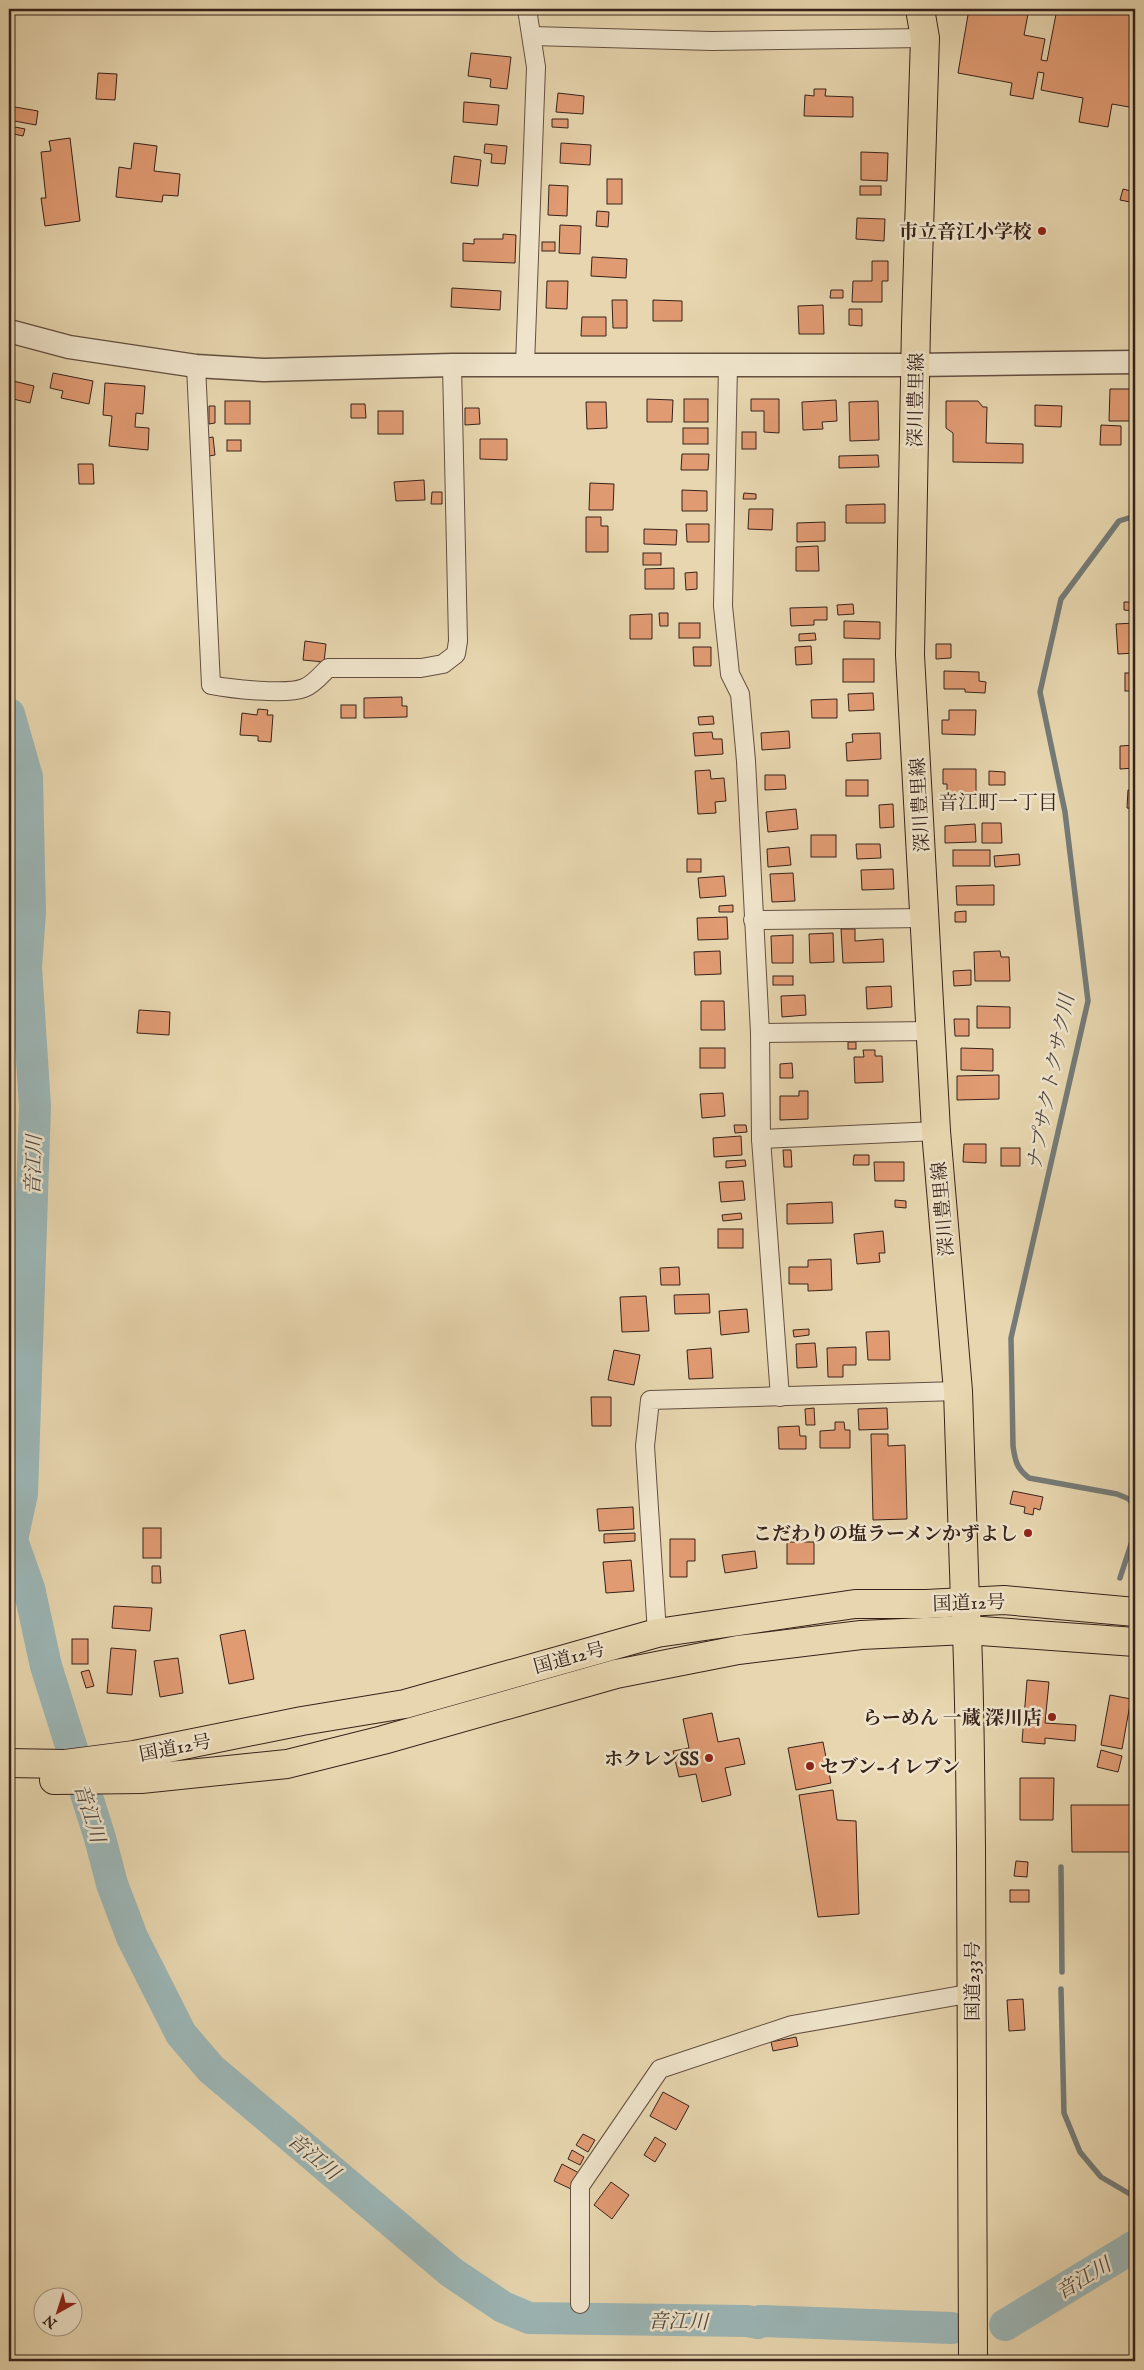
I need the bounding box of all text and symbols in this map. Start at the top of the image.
place label: 市立音江小学校 [899,221,1032,245]
marker: 市立音江小学校 [1036,225,1048,237]
street label: 深川豊里線 [904,352,930,448]
street label: 深川豊里線 [907,757,935,853]
district label: 音江町一丁目 [938,791,1058,816]
water label: ナプサクトクサク川 [1022,991,1081,1172]
water label: 音江川 [21,1133,48,1195]
street label: 深川豊里線 [928,1160,960,1257]
place label: こだわりの塩ラーメンかずよし [753,1523,1018,1547]
marker: こだわりの塩ラーメンかずよし [1022,1527,1034,1539]
street label: 国道12号 [932,1591,1006,1617]
street label: 国道12号 [531,1638,608,1680]
place label: らーめん 一蔵 深川店 [863,1707,1042,1731]
marker: らーめん 一蔵 深川店 [1046,1711,1058,1723]
street label: 国道12号 [137,1730,214,1768]
place label: ホクレンSS [604,1748,699,1772]
marker: ホクレンSS [703,1752,715,1764]
place label: セブン-イレブン [820,1756,960,1780]
marker: セブン-イレブン [804,1760,816,1772]
water label: 音江川 [68,1781,110,1848]
street label: 国道233号 [962,1941,986,2021]
water label: 音江川 [282,2128,346,2187]
water label: 音江川 [1052,2252,1118,2305]
north arrow [32,2288,82,2338]
water label: 音江川 [648,2309,710,2336]
text: N [40,2311,62,2333]

